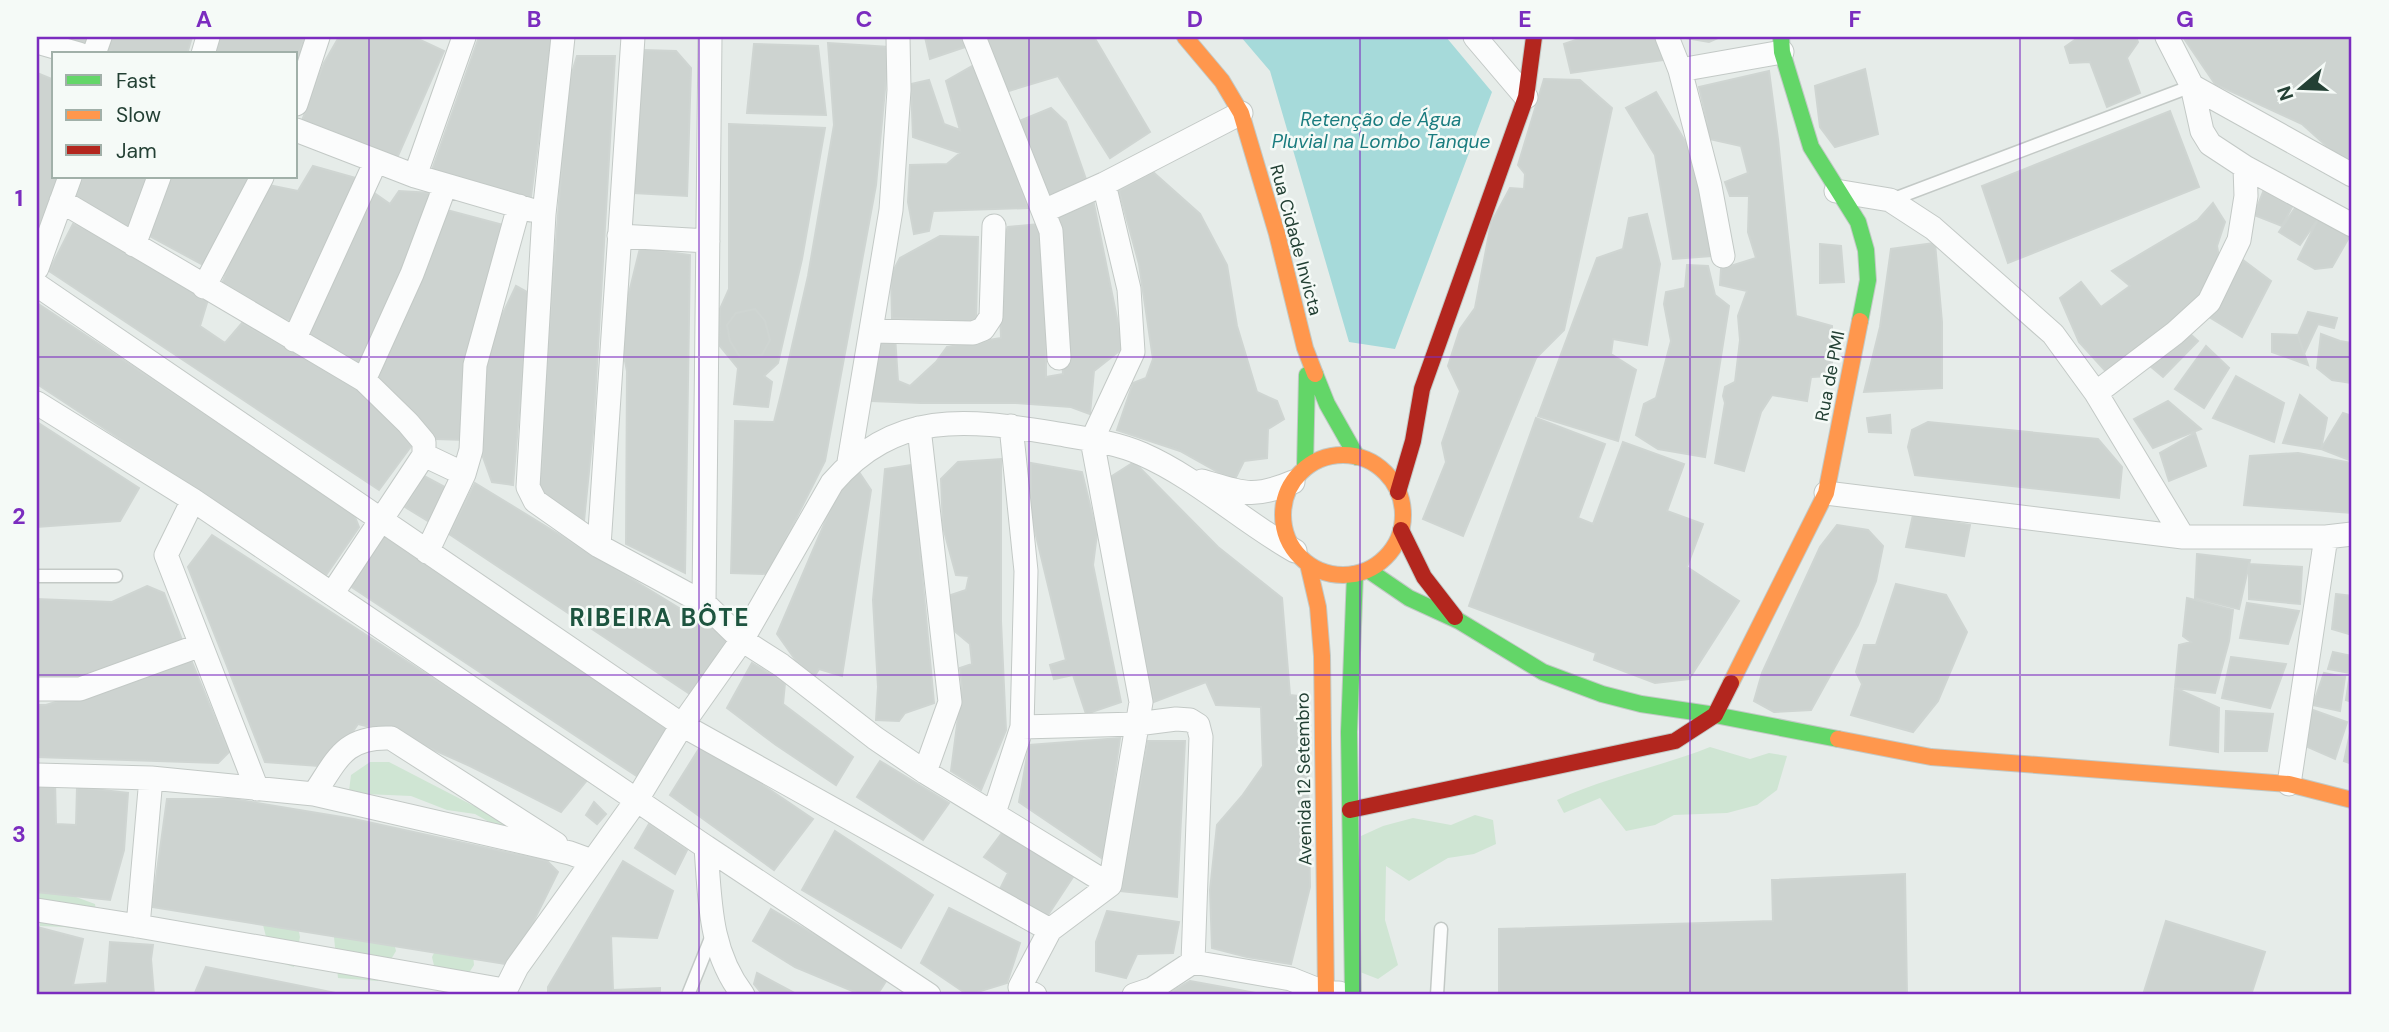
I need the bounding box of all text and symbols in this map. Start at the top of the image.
text: A [196,4,212,34]
text: B [527,4,541,34]
text: C [856,4,872,34]
text: D [1187,4,1203,34]
text: E [1518,4,1532,34]
text: F [1849,4,1862,34]
text: G [2176,4,2194,34]
legend [52,52,298,178]
north arrow [2266,52,2336,122]
text: Fast [116,67,156,95]
text: N [2271,83,2299,104]
text: Slow [116,101,161,129]
water label: Retenção de Água Pluvial na Lombo Tanque [1272,107,1490,154]
text: Jam [116,137,157,165]
street label: Rua Cidade Invicta [1264,162,1328,318]
text: 1 [15,183,23,213]
street label: Rua de PMI [1809,329,1851,423]
text: 2 [12,501,26,531]
district label: RIBEIRA BÔTE [569,602,751,633]
street label: Avenida 12 Setembro [1290,692,1318,866]
text: 3 [12,819,26,849]

